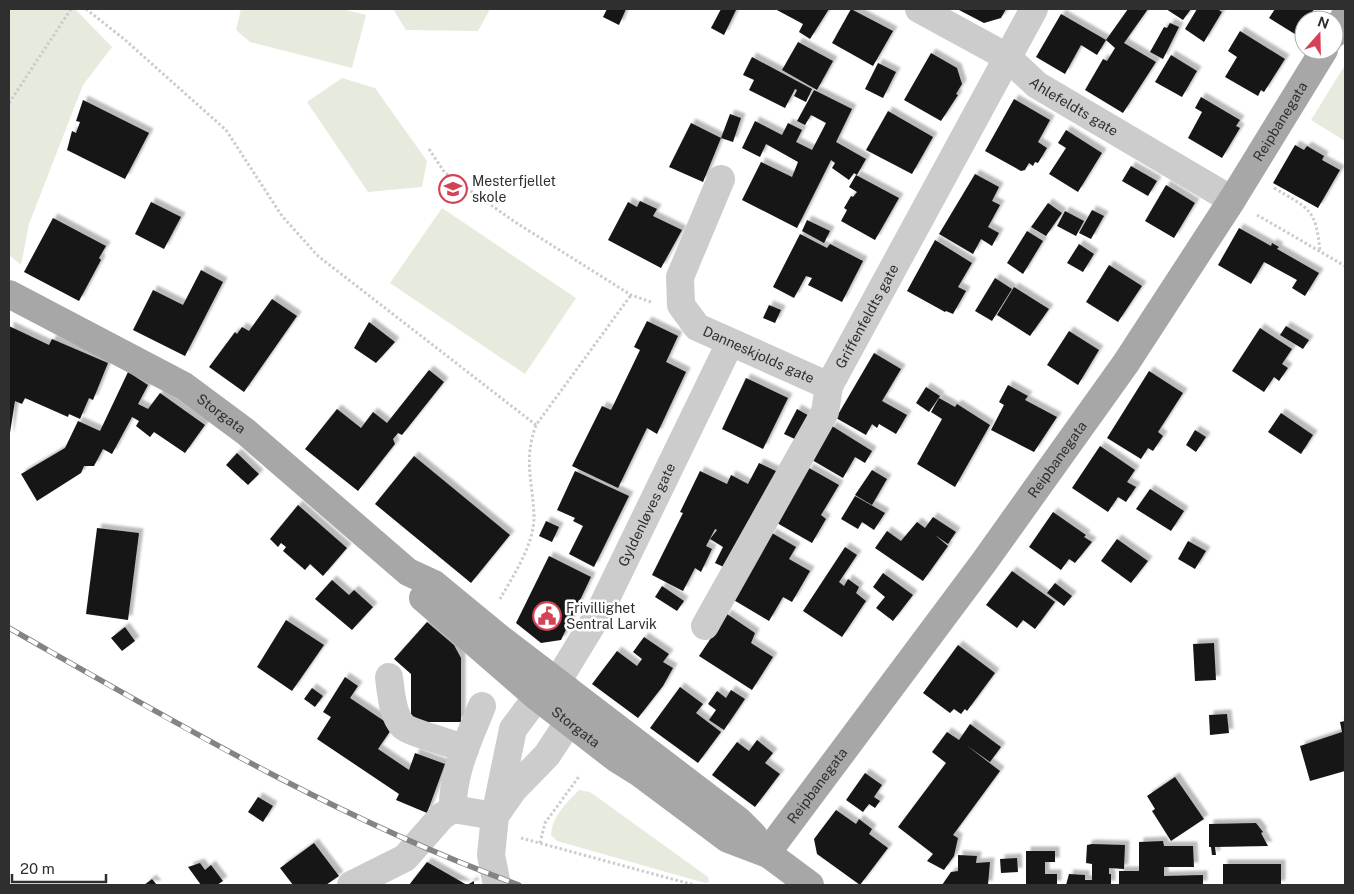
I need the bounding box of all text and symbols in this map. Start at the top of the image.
north arrow [1294,10,1344,60]
text: N [1316,13,1331,32]
street label: Ahlefeldts gate [1026,74,1121,139]
street label: Reipbanegata [1250,79,1311,164]
place label: Mesterfjellet skole [472,173,556,205]
school or university icon: Mesterfjellet skole [438,174,468,204]
street label: Griffenfeldts gate [832,261,902,371]
street label: Danneskjolds gate [701,323,817,386]
street label: Storgata [194,390,249,437]
street label: Reipbanegata [1024,418,1090,501]
street label: Gyldenløves gate [615,460,679,569]
place label: Frivillighet Sentral Larvik [566,600,657,632]
public building icon: Frivillighet Sentral Larvik [532,601,562,631]
street label: Storgata [548,703,603,751]
street label: Reipbanegata [784,745,851,827]
scale bar [12,852,106,884]
text: 20 m [20,860,55,877]

